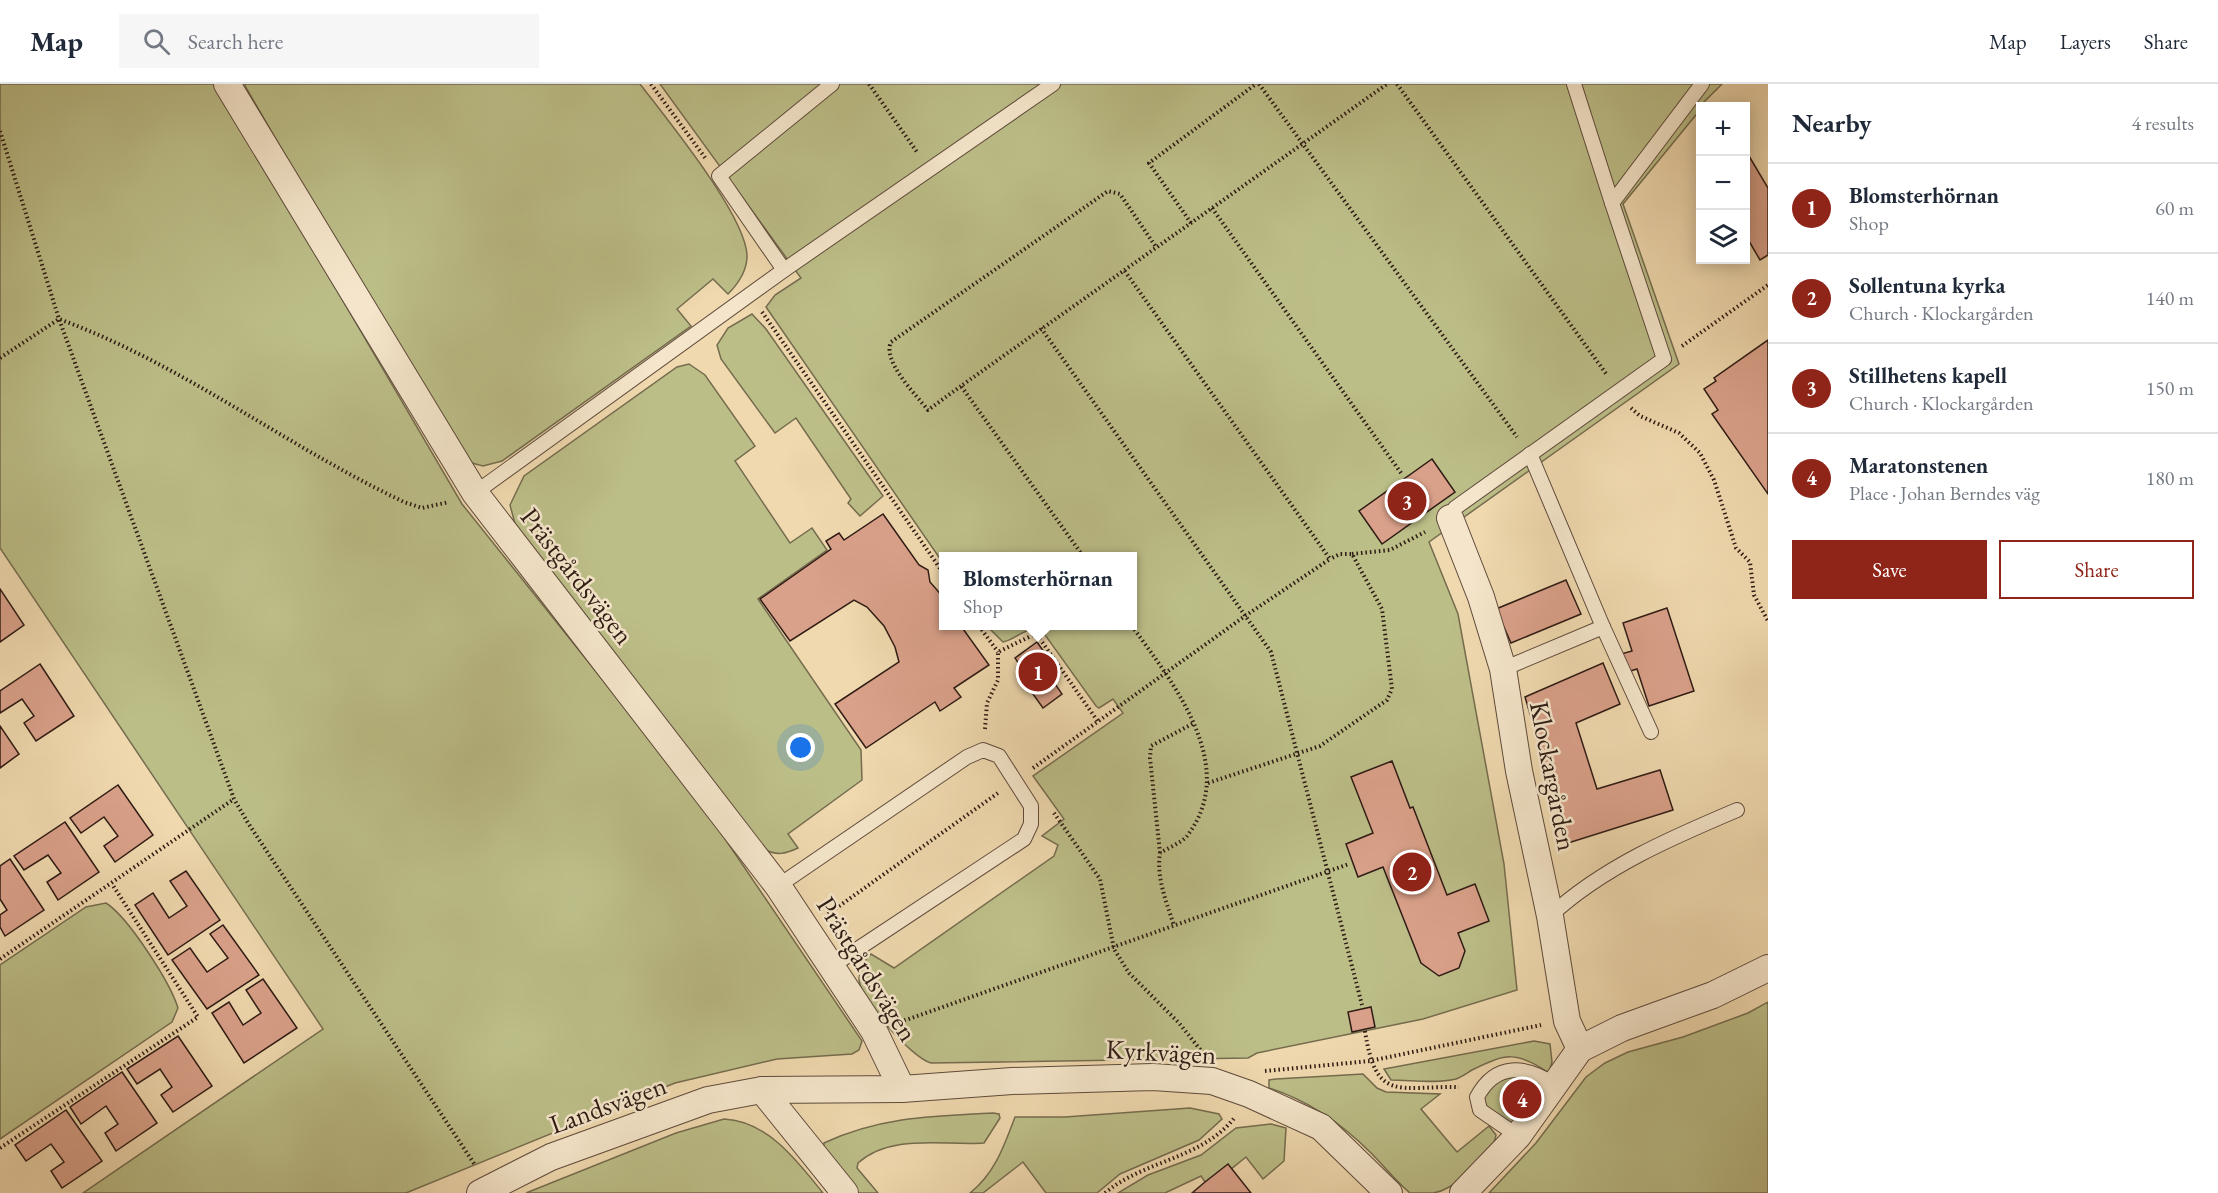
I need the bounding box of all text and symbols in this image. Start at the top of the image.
search box [119,14,539,68]
text: Map [30,23,83,59]
icon: search [140,25,173,58]
text: Search here [188,27,283,56]
text: Map [1989,28,2027,55]
text: Layers [2060,28,2111,55]
text: Share [2144,28,2188,55]
map controls [1696,102,1750,264]
button: + [1696,102,1750,156]
text: Nearby [1792,106,1872,140]
text: 4 results [2131,110,2194,136]
button: − [1696,156,1750,210]
text: Blomsterhörnan [1849,181,1999,210]
text: 1 [1806,195,1817,221]
text: 60 m [2155,195,2194,221]
button: layers [1696,210,1750,264]
text: Shop [1849,210,1889,236]
text: Sollentuna kyrka [1849,271,2005,300]
text: 2 [1806,285,1817,311]
text: 140 m [2146,285,2194,311]
text: Church · Klockargården [1849,300,2034,326]
text: Stillhetens kapell [1849,361,2007,390]
text: 3 [1806,375,1817,401]
text: 150 m [2146,375,2194,401]
text: Church · Klockargården [1849,390,2034,416]
text: Maratonstenen [1849,451,1988,480]
text: 4 [1806,465,1817,491]
text: 180 m [2146,465,2194,491]
pin: 3 [1388,478,1426,524]
text: Place · Johan Berndes väg [1849,480,2040,506]
street label: Prästgårdsvägen [513,500,642,651]
button: Save [1792,540,1987,599]
button: Share [1999,540,2194,599]
popup [939,552,1137,630]
text: Blomsterhörnan [963,564,1113,593]
text: Shop [963,593,1003,619]
pin: 1 [1018,650,1058,694]
street label: Klockargården [1522,698,1585,854]
your location [786,733,815,762]
pin: 2 [1392,850,1432,894]
street label: Prästgårdsvägen [809,890,926,1048]
street label: Kyrkvägen [1105,1031,1217,1072]
street label: Landsvägen [545,1067,671,1142]
pin: 4 [1502,1076,1541,1122]

